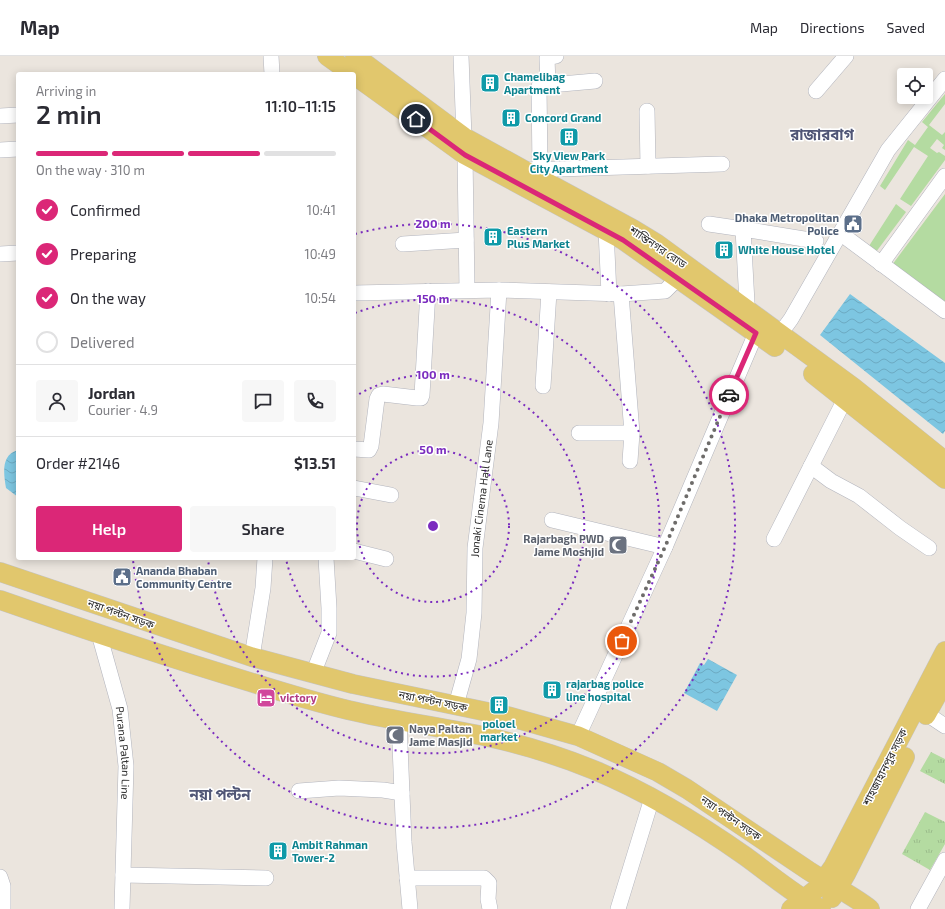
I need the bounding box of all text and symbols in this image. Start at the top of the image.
text: Map [20,16,60,39]
text: Map [750,19,778,36]
text: Directions [800,19,865,36]
text: Saved [887,19,925,36]
map controls [897,68,933,104]
button: locate [897,68,933,104]
place label: Chamelibag Apartment [504,70,566,96]
building icon: Chamelibag Apartment [479,72,501,94]
text: Arriving in [36,83,96,99]
text: 11:10–11:15 [265,97,336,115]
text: 2 min [36,98,102,129]
pin [399,102,433,136]
building icon: Concord Grand [500,107,522,129]
icon: home [405,108,427,130]
place label: Concord Grand [525,111,601,124]
district label: রাজারবাগ [789,125,855,143]
building icon: Sky View Park City Apartment [558,126,580,148]
place label: Sky View Park City Apartment [530,149,609,176]
text: On the way · 310 m [36,162,145,178]
icon: check [36,199,58,221]
text: Confirmed [70,201,141,219]
text: 10:41 [307,202,336,218]
place label: Dhaka Metropolitan Police [735,211,839,237]
public building icon: Dhaka Metropolitan Police [842,213,864,235]
text: 200 m [415,216,451,230]
street label: শান্তিনগর রোড [627,222,689,270]
place label: Eastern Plus Market [507,224,570,250]
building icon: Eastern Plus Market [482,226,504,248]
building icon: White House Hotel [713,239,735,261]
icon: check [36,243,58,265]
place label: White House Hotel [738,243,835,256]
text: Preparing [70,245,136,263]
text: 10:49 [304,246,336,262]
icon: check [36,287,58,309]
text: On the way [70,289,146,307]
text: 10:54 [305,290,336,306]
text: 150 m [417,291,449,305]
text: Delivered [70,333,135,351]
text: 100 m [416,367,450,381]
courier [709,375,749,415]
button: person [36,380,78,422]
button: chat [242,380,284,422]
button: phone [294,380,336,422]
text: Jordan [88,384,135,402]
icon: car [718,384,740,406]
text: Courier · 4.9 [88,402,158,418]
street label: Jonaki Cinema Hall Lane [468,439,495,558]
text: 50 m [419,442,447,456]
text: Order #2146 [36,454,120,472]
text: $13.51 [294,454,336,472]
button: Help [36,506,182,552]
button: Share [190,506,336,552]
centre of rings [426,519,440,533]
place label: Rajarbagh PWD Jame Moshjid [523,532,604,559]
mosque icon: Rajarbagh PWD Jame Moshjid [607,534,629,556]
place label: Ananda Bhaban Community Centre [136,564,232,591]
public building icon: Ananda Bhaban Community Centre [111,566,133,588]
street label: নয়া পল্টন সড়ক [85,596,156,631]
pin [605,624,639,658]
icon: bag [611,630,633,652]
place label: rajarbag police line hospital [566,677,644,703]
building icon: rajarbag police line hospital [541,679,563,701]
hotel icon: victory [255,687,277,709]
street label: নয়া পল্টন সড়ক [397,687,469,714]
place label: victory [280,691,318,705]
building icon: poloel market [488,694,510,716]
street label: Purana Paltan Line [114,706,133,800]
place label: poloel market [480,717,518,743]
place label: Naya Paltan Jame Masjid [409,722,472,749]
mosque icon: Naya Paltan Jame Masjid [384,724,406,746]
street label: শাহজাহানপুর সড়ক [859,726,910,809]
district label: নয়া পল্টন [188,785,251,803]
street label: নয়া পল্টন সড়ক [698,792,764,843]
place label: Ambit Rahman Tower-2 [292,838,368,864]
building icon: Ambit Rahman Tower-2 [267,840,289,862]

